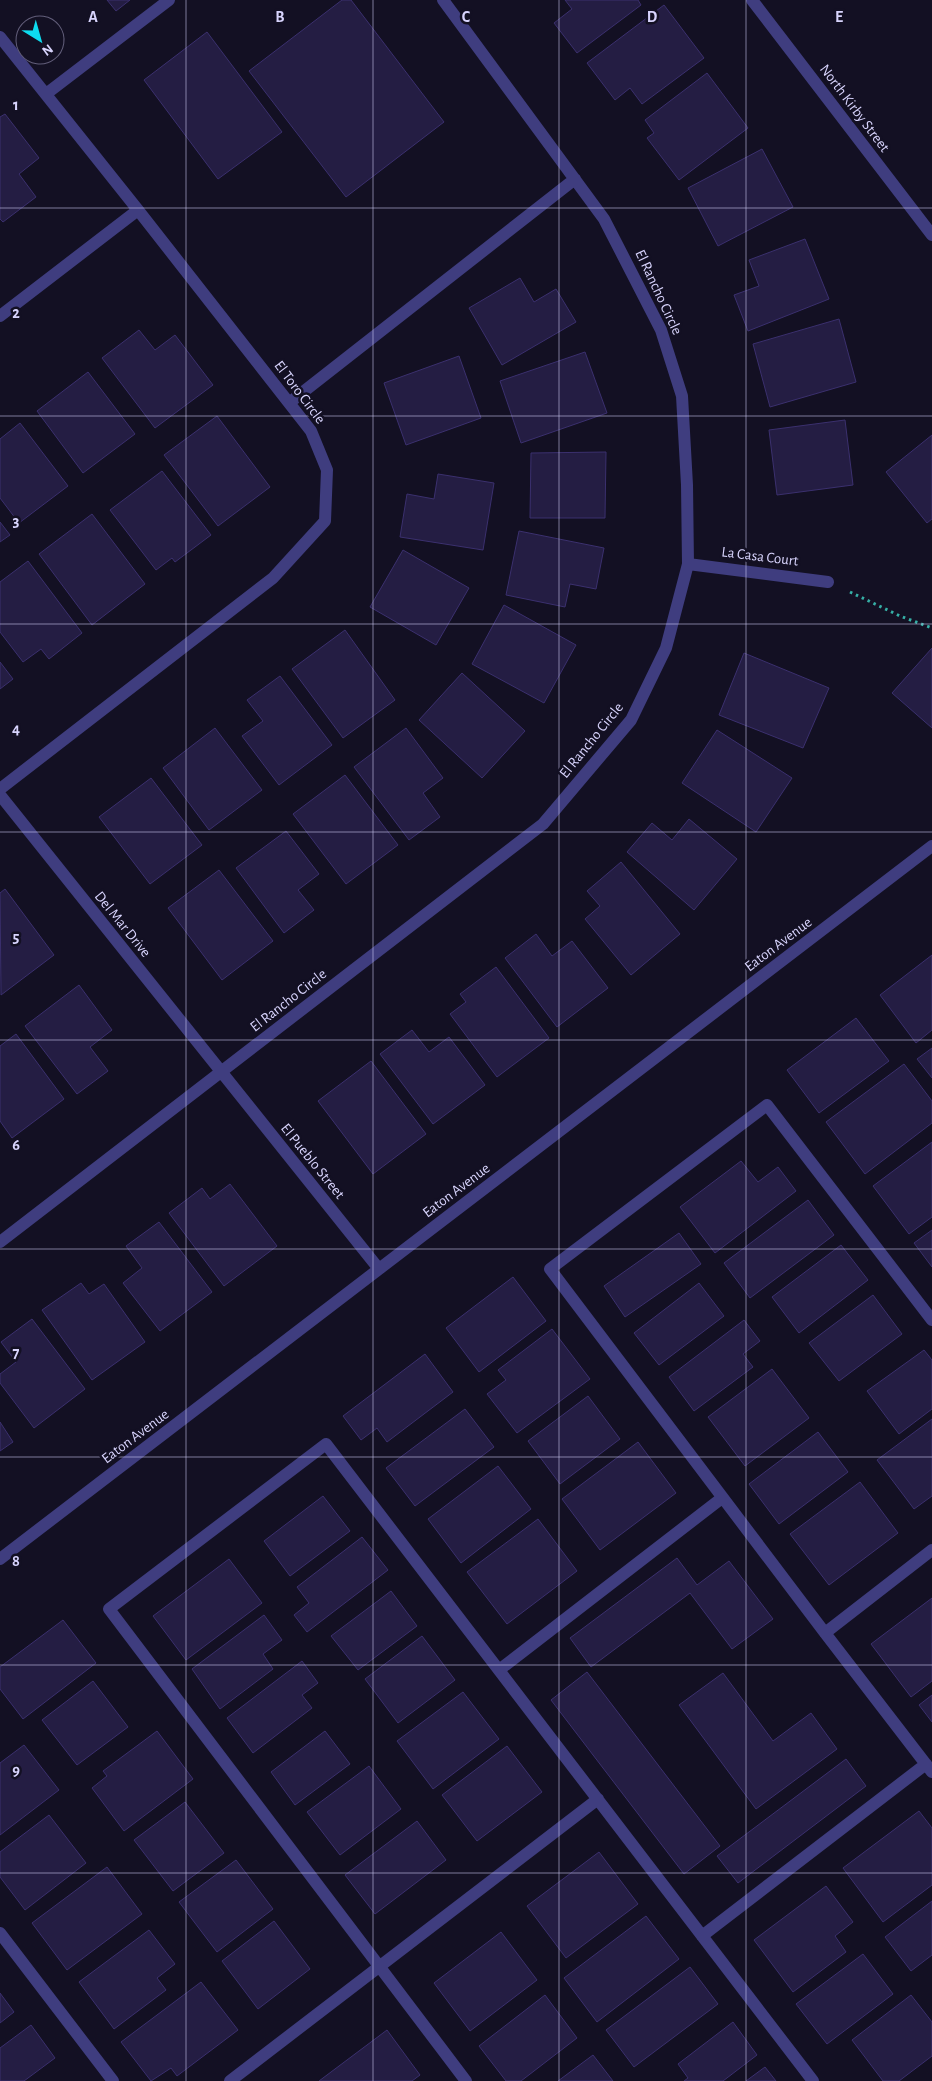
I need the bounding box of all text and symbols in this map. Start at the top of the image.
text: A [88,9,98,25]
text: B [275,9,285,25]
text: C [462,9,471,25]
text: D [647,9,658,25]
text: E [835,9,843,25]
north arrow [15,15,65,65]
text: N [39,41,55,58]
street label: North Kirby Street [817,62,892,155]
text: 1 [13,97,19,113]
street label: El Rancho Circle [632,247,685,337]
text: 2 [12,305,20,321]
street label: El Toro Circle [271,358,328,427]
text: 3 [13,513,20,529]
street label: La Casa Court [721,544,799,569]
street label: El Rancho Circle [557,700,626,781]
text: 4 [12,721,20,737]
street label: Del Mar Drive [92,889,154,960]
street label: Eaton Avenue [742,914,815,974]
text: 5 [13,929,20,945]
street label: El Rancho Circle [247,966,329,1035]
street label: El Pueblo Street [278,1121,348,1202]
text: 6 [12,1137,20,1153]
street label: Eaton Avenue [420,1160,493,1220]
text: 7 [13,1345,20,1361]
street label: Eaton Avenue [99,1406,172,1466]
text: 8 [12,1553,20,1569]
text: 9 [12,1762,20,1778]

